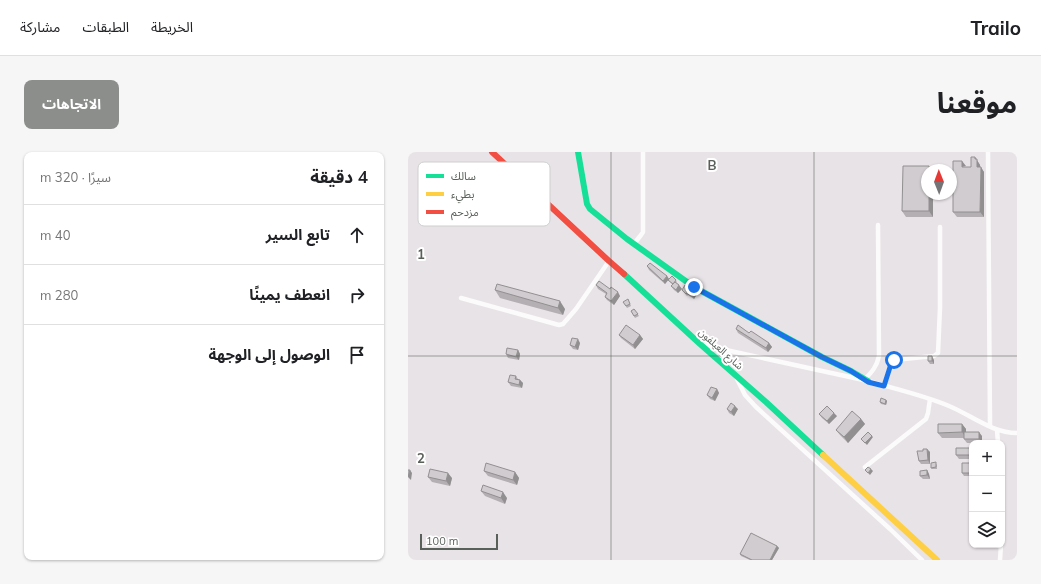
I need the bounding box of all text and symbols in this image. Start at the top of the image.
text: Trailo [970,16,1021,40]
text: مشاركة [20,18,60,36]
text: الطبقات [82,18,129,36]
text: الخريطة [151,18,193,36]
button: الاتجاهات [24,80,119,129]
text: موقعنا [937,85,1017,120]
text: B [708,157,717,173]
legend [418,162,550,226]
north arrow [921,164,957,200]
text: 4 دقيقة [310,166,368,187]
text: سيرًا · 320 m [40,169,111,185]
text: سالك [451,169,476,183]
text: بطيء [451,187,474,204]
text: مزدحم [451,205,479,221]
icon: ahead [346,224,368,246]
text: تابع السير [266,225,330,244]
text: 40 m [40,227,70,243]
text: 1 [417,246,425,262]
route end [685,278,703,296]
icon: right [346,284,368,306]
text: انعطف يمينًا [249,285,330,304]
text: 280 m [40,287,78,303]
street label: شارع العيلفون [695,326,746,373]
icon: arrive [346,344,368,366]
text: الوصول إلى الوجهة [209,345,330,364]
route start [885,351,903,369]
map controls [969,440,1005,548]
button: + [969,440,1005,476]
text: 2 [417,450,425,466]
button: − [969,476,1005,512]
button: layers [969,512,1005,548]
scale bar [420,532,498,551]
text: 100 m [426,534,458,548]

